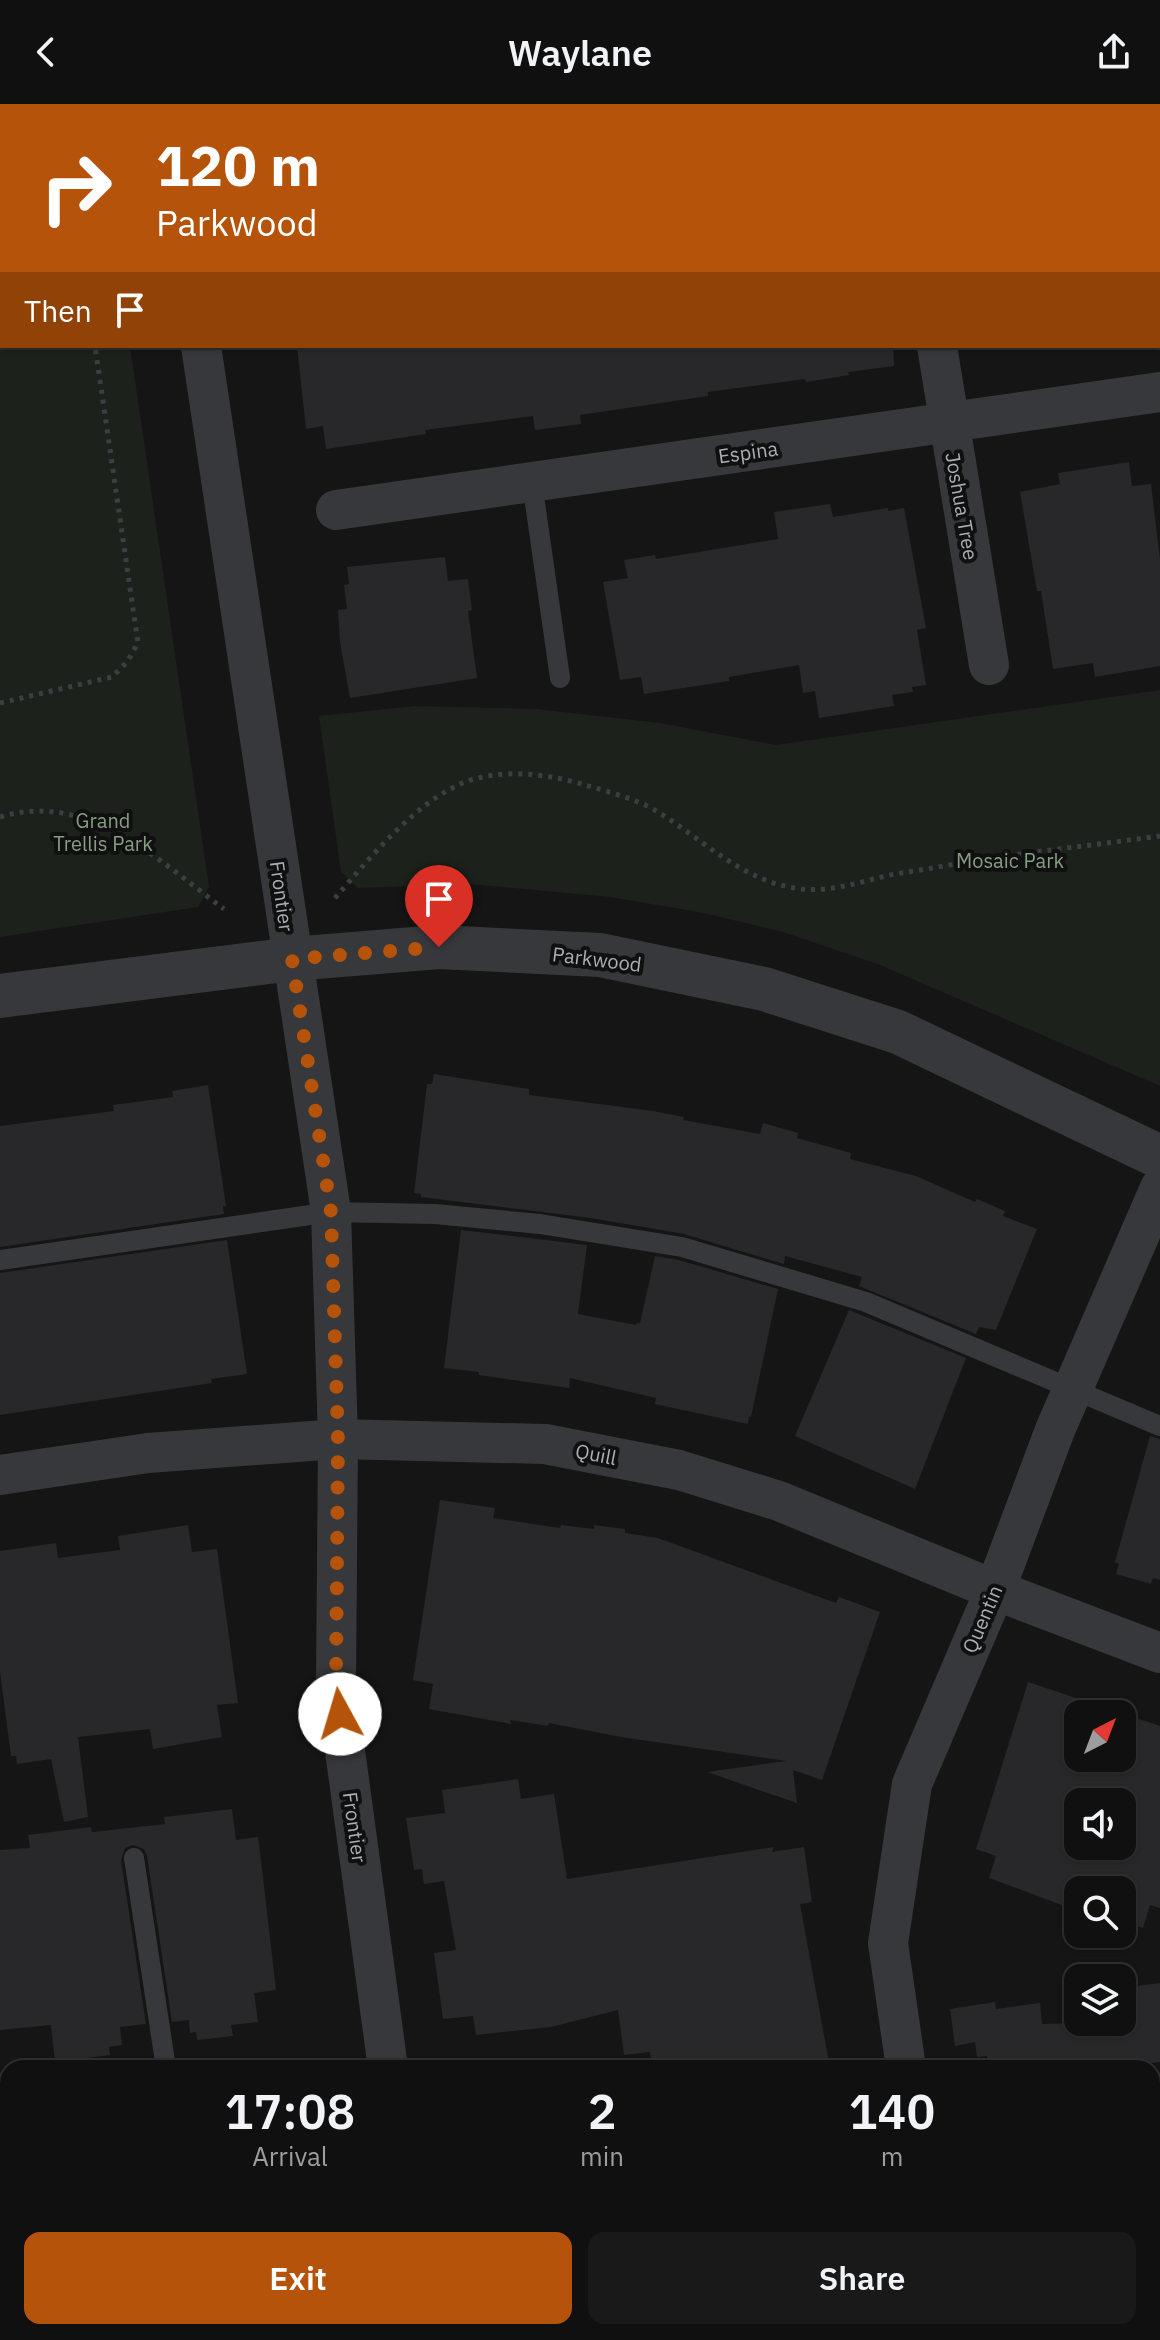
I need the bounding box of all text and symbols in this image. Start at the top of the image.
text: Waylane [508,29,652,76]
icon: back [24,30,68,74]
icon: share [1092,30,1136,74]
text: 120 m [156,129,320,201]
icon: right [24,136,128,240]
text: Parkwood [156,199,318,246]
icon: arrive [108,288,152,332]
text: Then [24,291,92,330]
street label: Espina [716,434,780,470]
street label: Joshua Tree [939,450,985,562]
park label: Grand Trellis Park [53,807,153,857]
park label: Mosaic Park [956,847,1065,874]
street label: Frontier [264,859,300,933]
pin [405,865,473,947]
icon: arrive [417,877,461,921]
street label: Parkwood [551,940,643,978]
street label: Quill [573,1437,619,1471]
street label: Quentin [956,1581,1008,1657]
position arrow [298,1672,382,1756]
north arrow [1064,1700,1136,1772]
map controls [1064,1700,1136,2036]
button: sound [1064,1788,1136,1860]
street label: Frontier [337,1790,373,1864]
button: search [1064,1876,1136,1948]
button: layers [1064,1964,1136,2036]
text: 17:08 [225,2080,355,2142]
text: 2 [588,2080,616,2142]
text: 140 [849,2080,935,2142]
text: Arrival [252,2139,328,2173]
text: min [580,2139,624,2173]
text: m [881,2139,903,2173]
button: Exit [24,2232,572,2324]
button: Share [588,2232,1136,2324]

